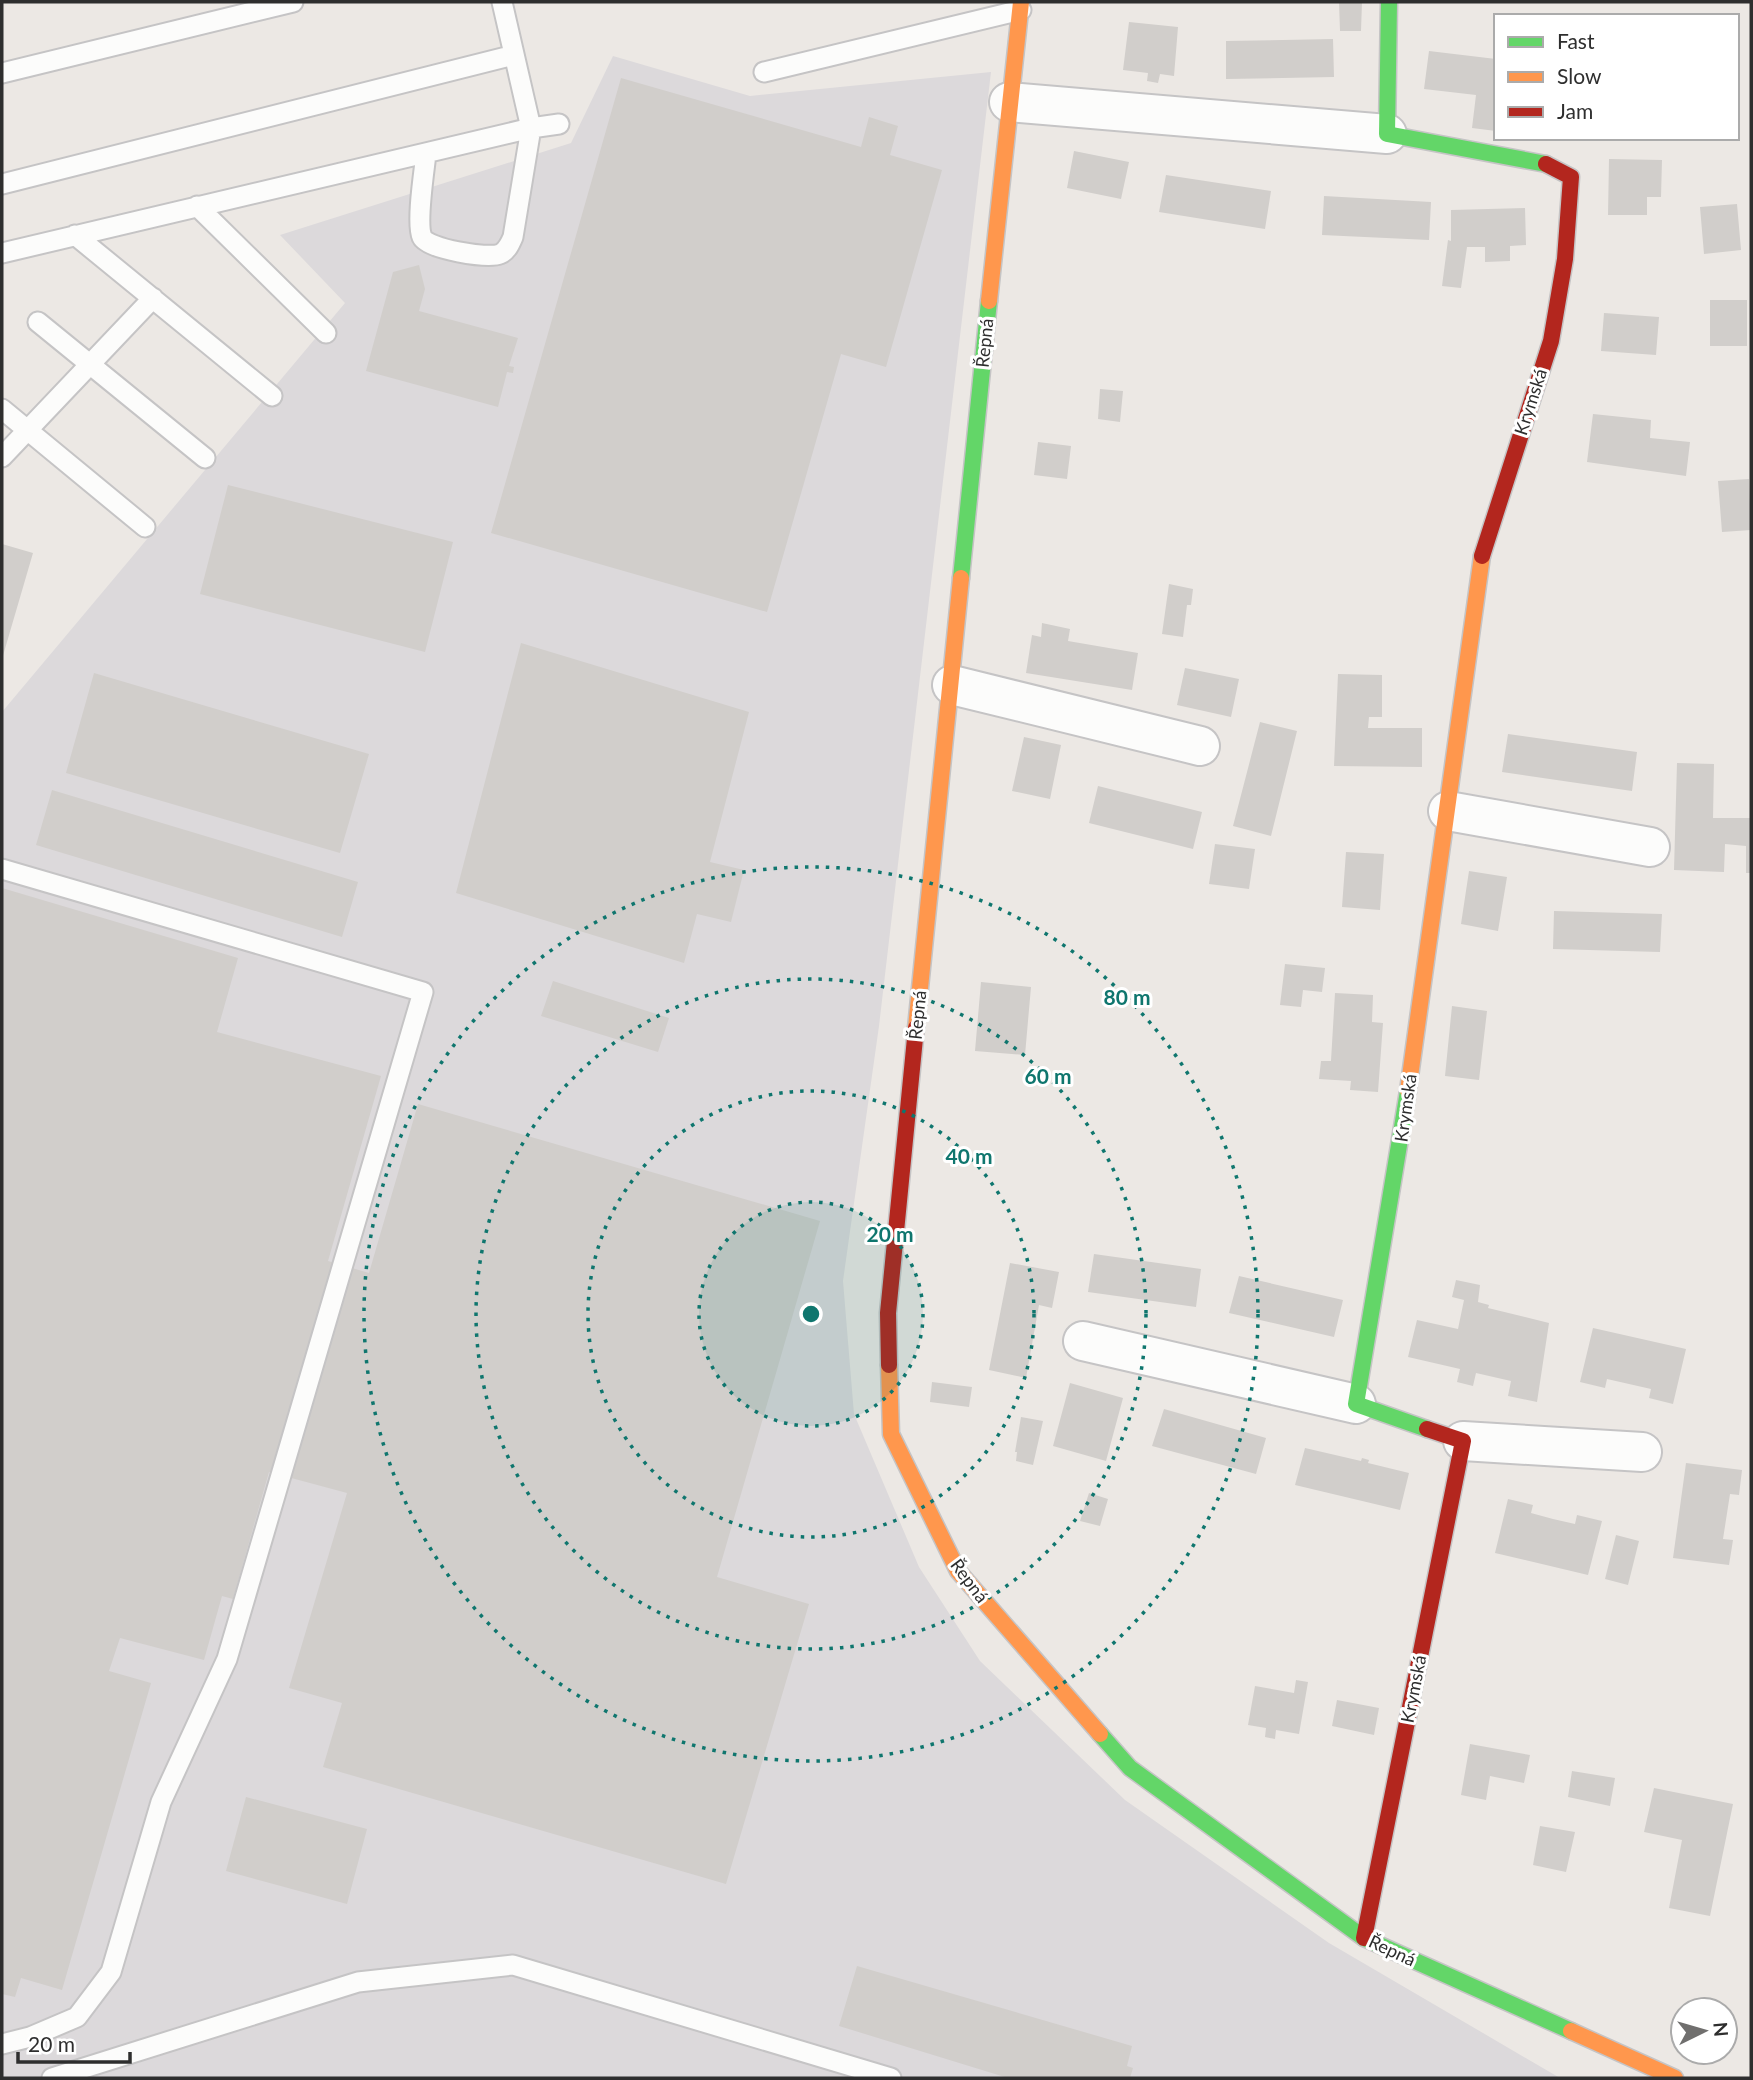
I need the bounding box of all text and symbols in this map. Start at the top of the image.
legend [1494,14,1739,140]
text: Fast [1557,28,1595,53]
text: Slow [1557,63,1602,88]
text: Jam [1557,98,1593,123]
street label: Řepná [970,317,998,369]
street label: Krymská [1509,366,1551,438]
text: 80 m [1103,984,1151,1009]
street label: Řepná [903,989,931,1041]
text: 60 m [1024,1063,1072,1088]
street label: Krymská [1389,1072,1421,1143]
text: 40 m [945,1143,993,1168]
text: 20 m [866,1221,914,1246]
centre of rings [799,1302,823,1326]
street label: Řepná [946,1554,993,1607]
street label: Krymská [1396,1653,1430,1725]
street label: Řepná [1365,1930,1419,1970]
north arrow [1669,1996,1739,2066]
scale bar [18,2021,130,2064]
text: N [1709,2021,1734,2038]
text: 20 m [28,2031,75,2056]

